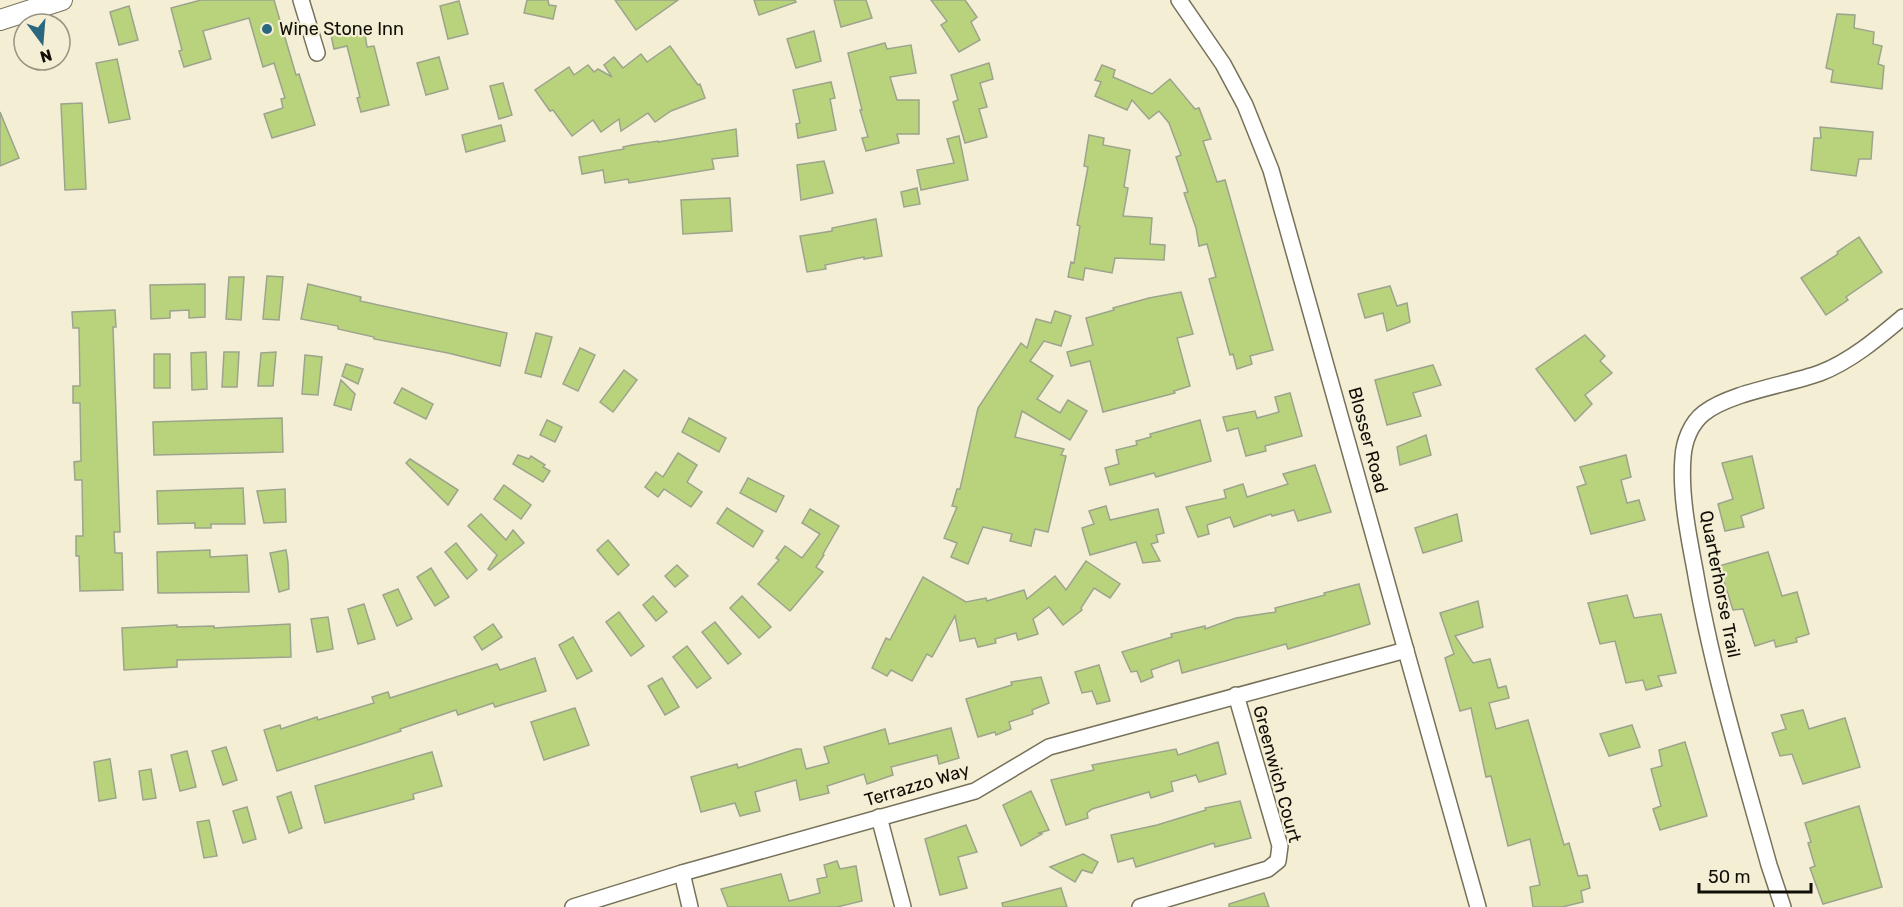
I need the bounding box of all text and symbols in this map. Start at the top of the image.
north arrow [12,12,72,72]
place label: Wine Stone Inn [279,18,404,40]
marker: Wine Stone Inn [260,22,274,36]
text: N [38,45,54,67]
street label: Blosser Road [1343,385,1393,495]
street label: Quarterhorse Trail [1695,509,1745,659]
street label: Greenwich Court [1248,703,1306,845]
street label: Terrazzo Way [862,759,972,811]
scale bar [1699,856,1812,894]
text: 50 m [1708,866,1751,888]

